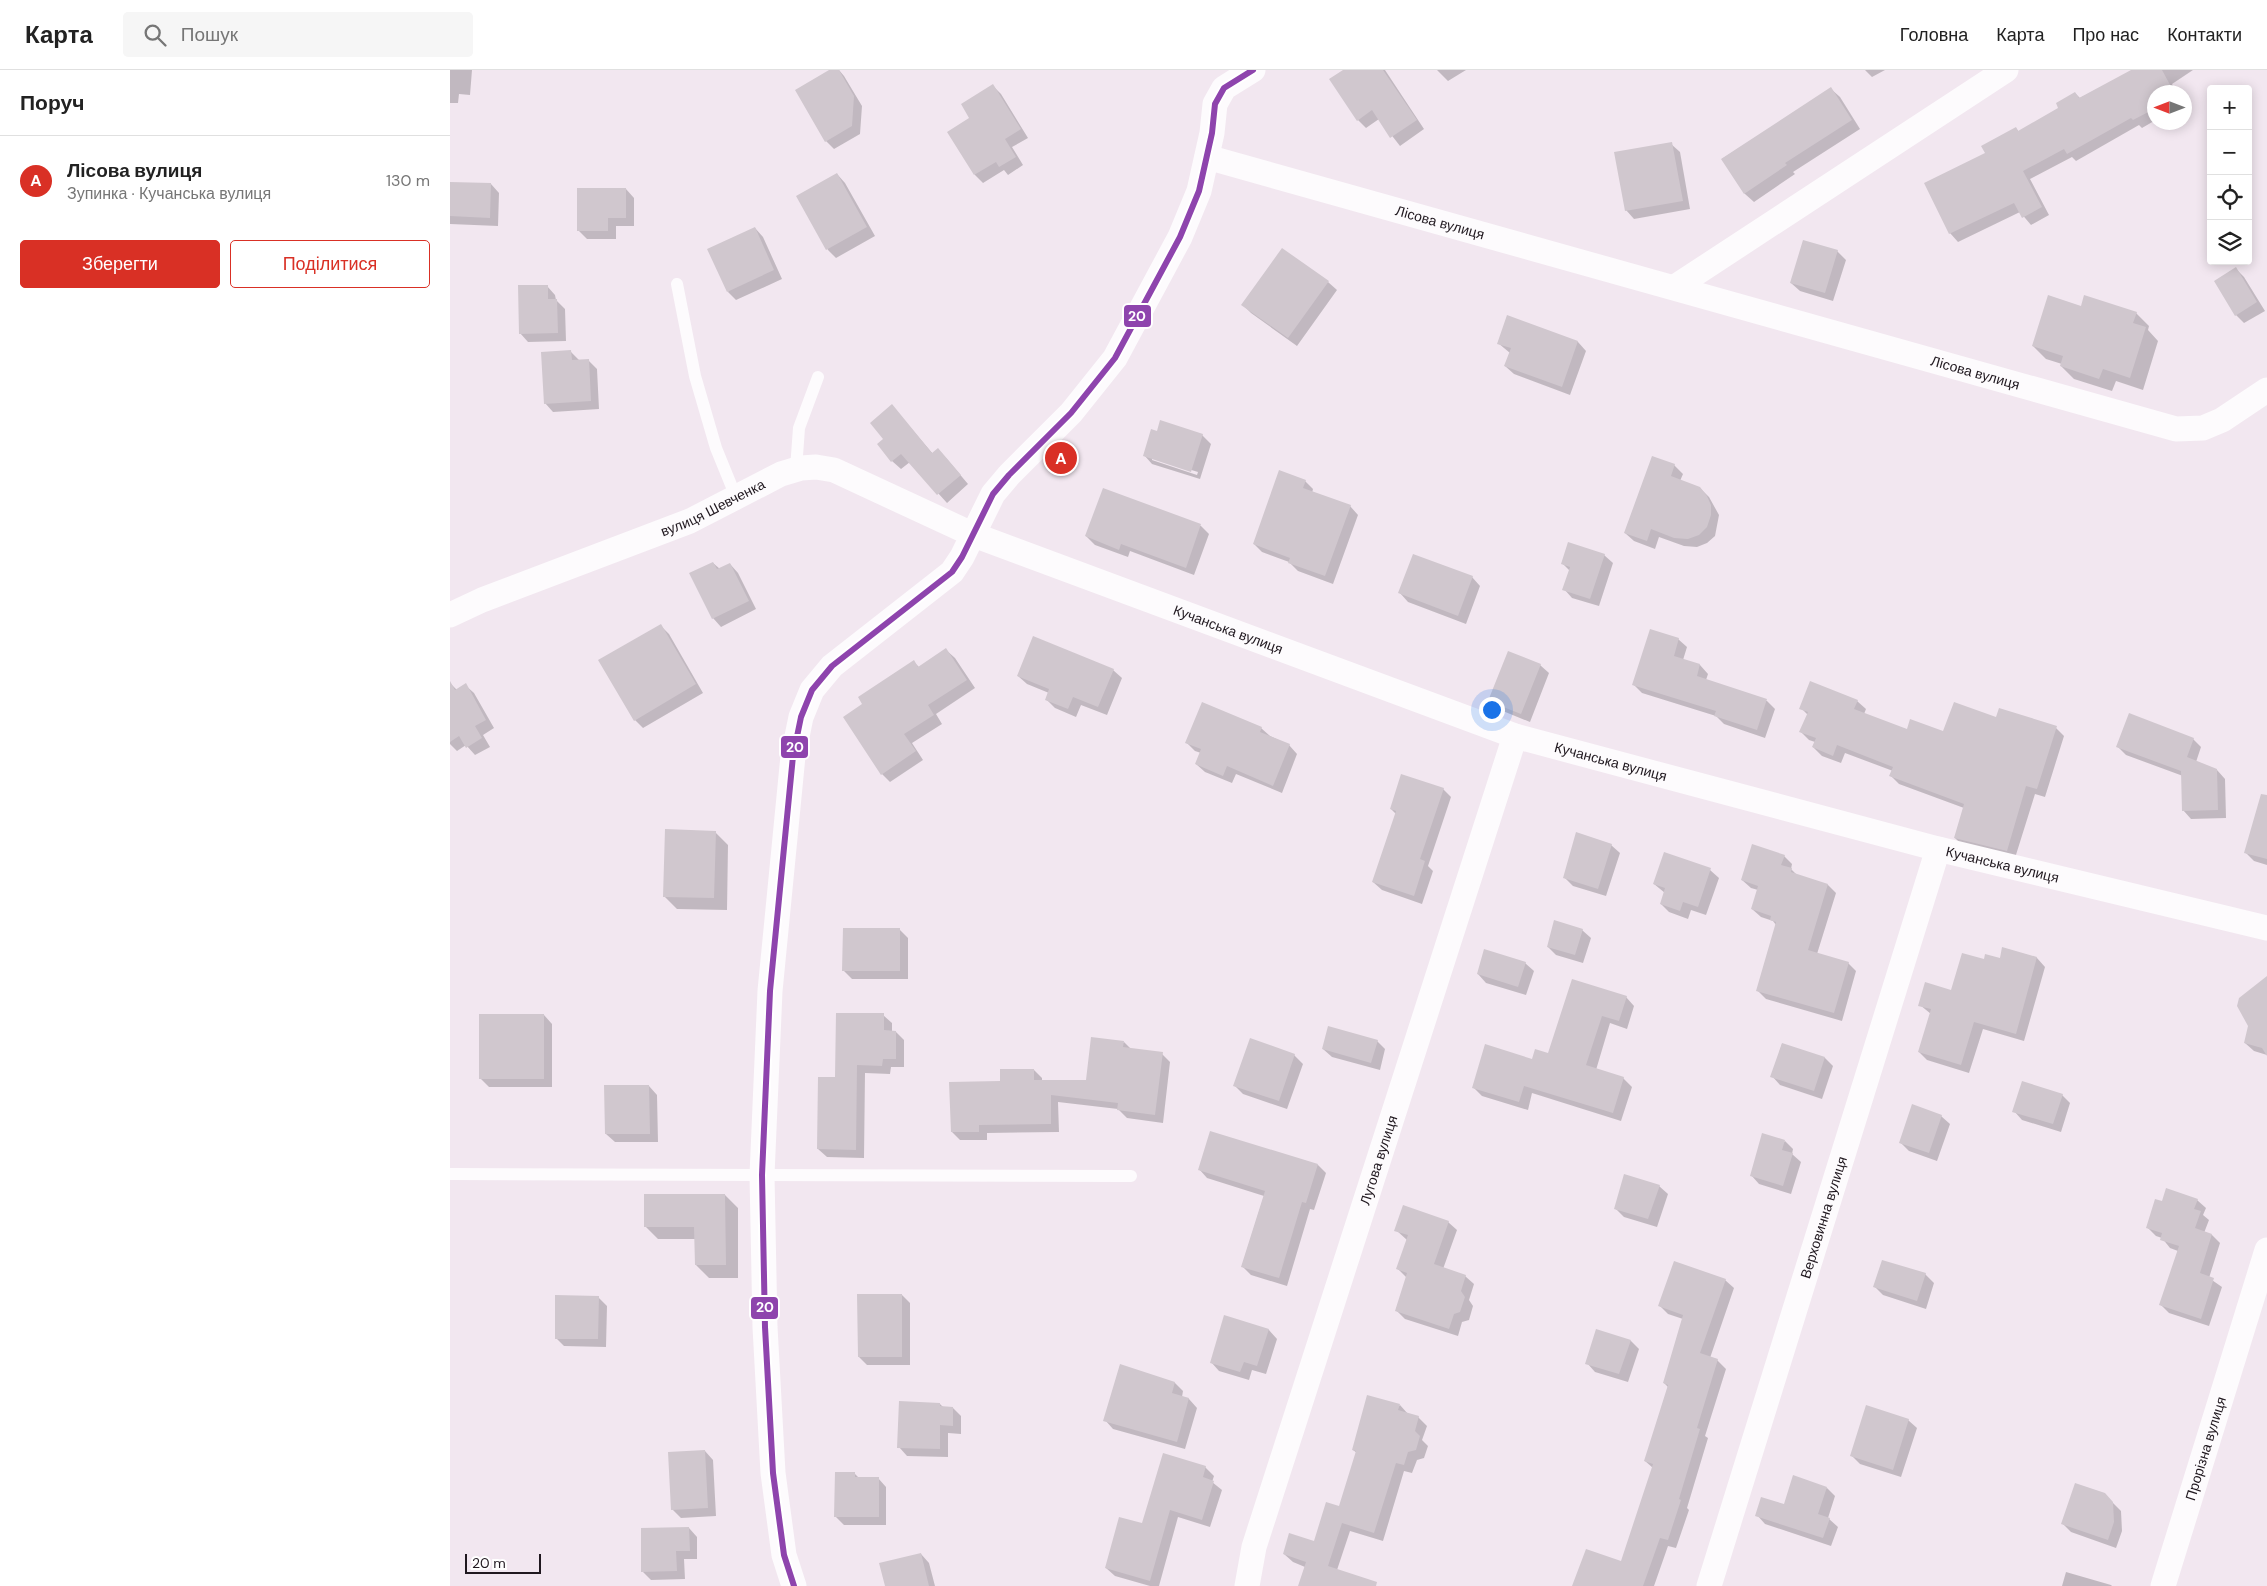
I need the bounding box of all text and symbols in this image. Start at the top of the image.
search box [123,12,473,57]
text: Карта [25,19,93,50]
icon: search [141,21,169,49]
text: Пошук [181,22,238,47]
text: Головна [1900,23,1968,47]
text: Карта [1996,23,2044,47]
text: Про нас [2072,23,2139,47]
text: Контакти [2167,23,2242,47]
north arrow [2147,85,2192,130]
map controls [2207,85,2252,265]
button: + [2207,85,2252,130]
text: Поруч [20,89,84,117]
button: − [2207,130,2252,175]
text: Лісова вулиця [67,158,202,183]
text: A [30,170,42,191]
text: 130 m [386,170,430,191]
button: locate [2207,175,2252,220]
text: Зупинка · Кучанська вулиця [67,183,271,204]
street label: Лісова вулиця [1393,201,1487,243]
button: layers [2207,220,2252,265]
button: Зберегти [20,240,220,288]
button: Поділитися [230,240,430,288]
line badge: 20 [1123,304,1152,328]
text: 20 [1128,307,1146,325]
street label: Лісова вулиця [1929,352,2022,394]
pin: A [1045,439,1077,477]
street label: вулиця Шевченка [658,475,768,540]
street label: Кучанська вулиця [1171,601,1286,658]
your location [1479,697,1505,723]
line badge: 20 [780,735,809,759]
text: 20 [786,738,804,756]
street label: Кучанська вулиця [1553,738,1669,785]
street label: Кучанська вулиця [1944,842,2061,887]
street label: Лугова вулиця [1356,1113,1401,1207]
street label: Верховинна вулиця [1796,1154,1851,1281]
line badge: 20 [750,1296,779,1320]
text: 20 [756,1298,774,1316]
street label: Прорізна вулиця [2181,1394,2230,1503]
scale bar [465,1551,541,1574]
text: 20 m [472,1554,506,1572]

